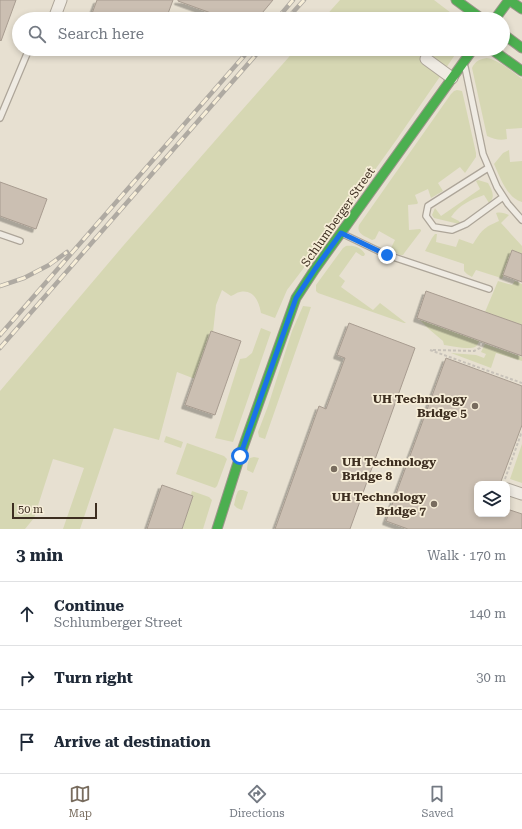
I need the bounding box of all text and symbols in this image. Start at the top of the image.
search box [12,12,510,56]
icon: search [26,23,48,45]
text: Search here [58,25,144,43]
street label: Schlumberger Street [298,164,378,270]
route end [378,246,396,264]
place label: UH Technology Bridge 5 [373,392,468,420]
marker: UH Technology Bridge 5 [470,401,480,411]
route start [231,447,249,465]
place label: UH Technology Bridge 8 [342,455,437,483]
marker: UH Technology Bridge 8 [329,464,339,474]
map controls [474,481,510,517]
button: layers [474,481,510,517]
place label: UH Technology Bridge 7 [332,490,427,518]
marker: UH Technology Bridge 7 [429,499,439,509]
scale bar [12,501,97,520]
text: 50 m [18,503,43,516]
text: 3 min [16,545,63,565]
text: Walk · 170 m [427,548,506,563]
text: Continue [54,597,124,615]
icon: ahead [16,603,38,625]
text: 140 m [469,606,506,621]
text: Schlumberger Street [54,615,182,630]
icon: right [16,667,38,689]
text: Turn right [54,669,133,687]
text: 30 m [476,670,506,685]
icon: arrive [16,731,38,753]
text: Arrive at destination [54,733,210,751]
tab: Map [69,783,92,820]
tab: Directions [229,783,284,820]
tab: Saved [422,783,453,820]

